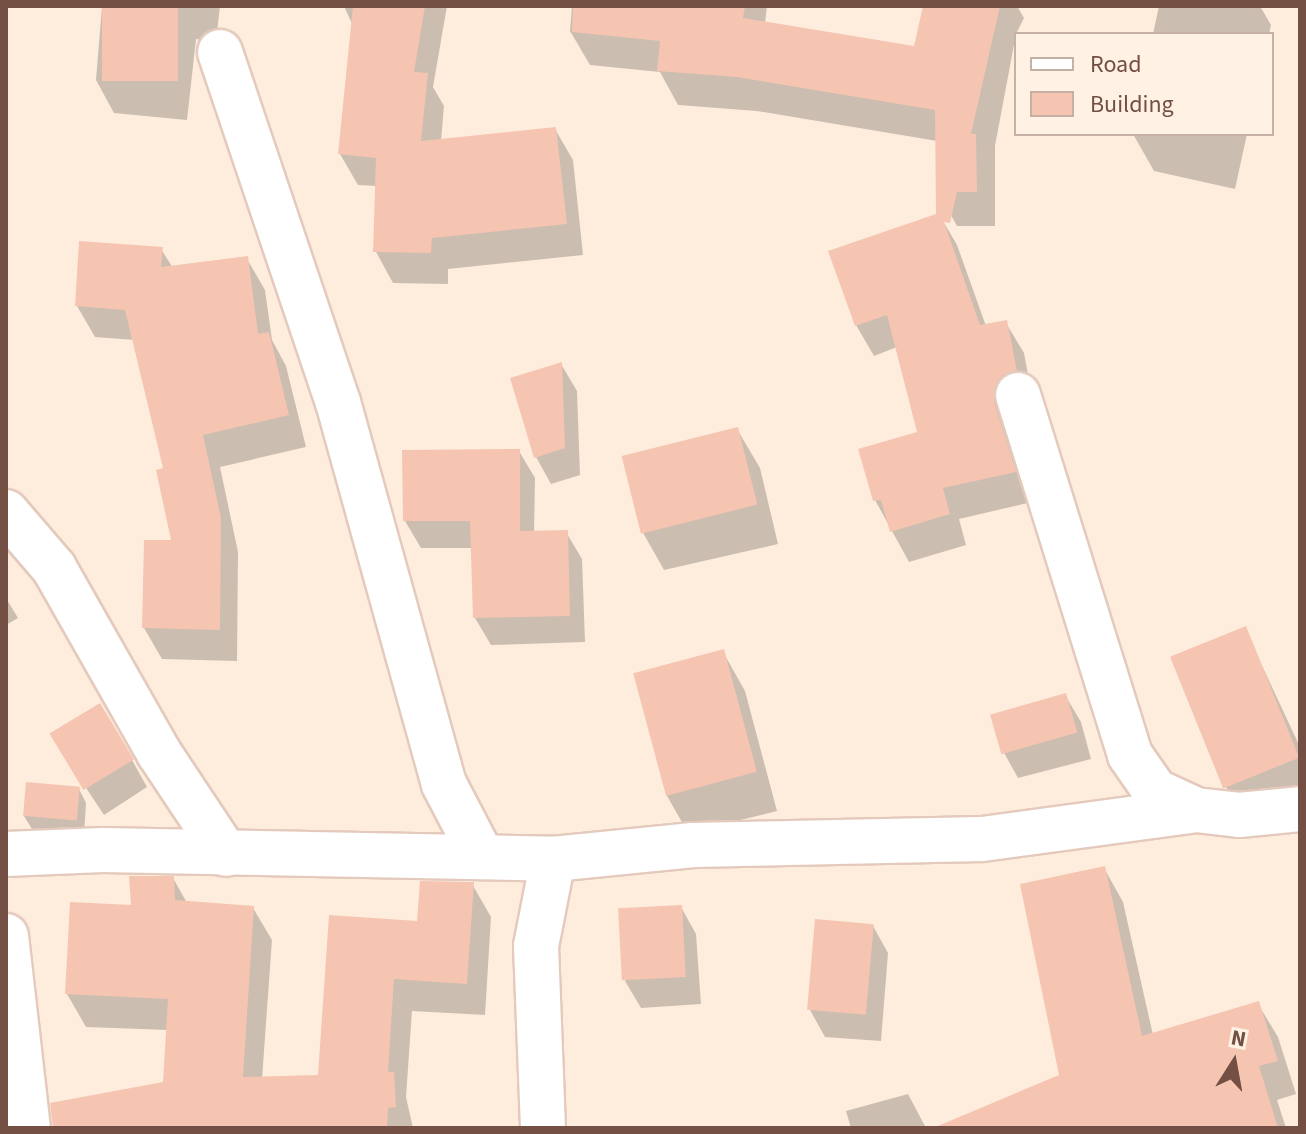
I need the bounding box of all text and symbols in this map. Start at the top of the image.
legend [1014,32,1274,136]
text: Road [1090,47,1142,82]
text: Building [1090,87,1174,122]
text: N [1228,1021,1249,1056]
north arrow [1194,1022,1274,1102]

